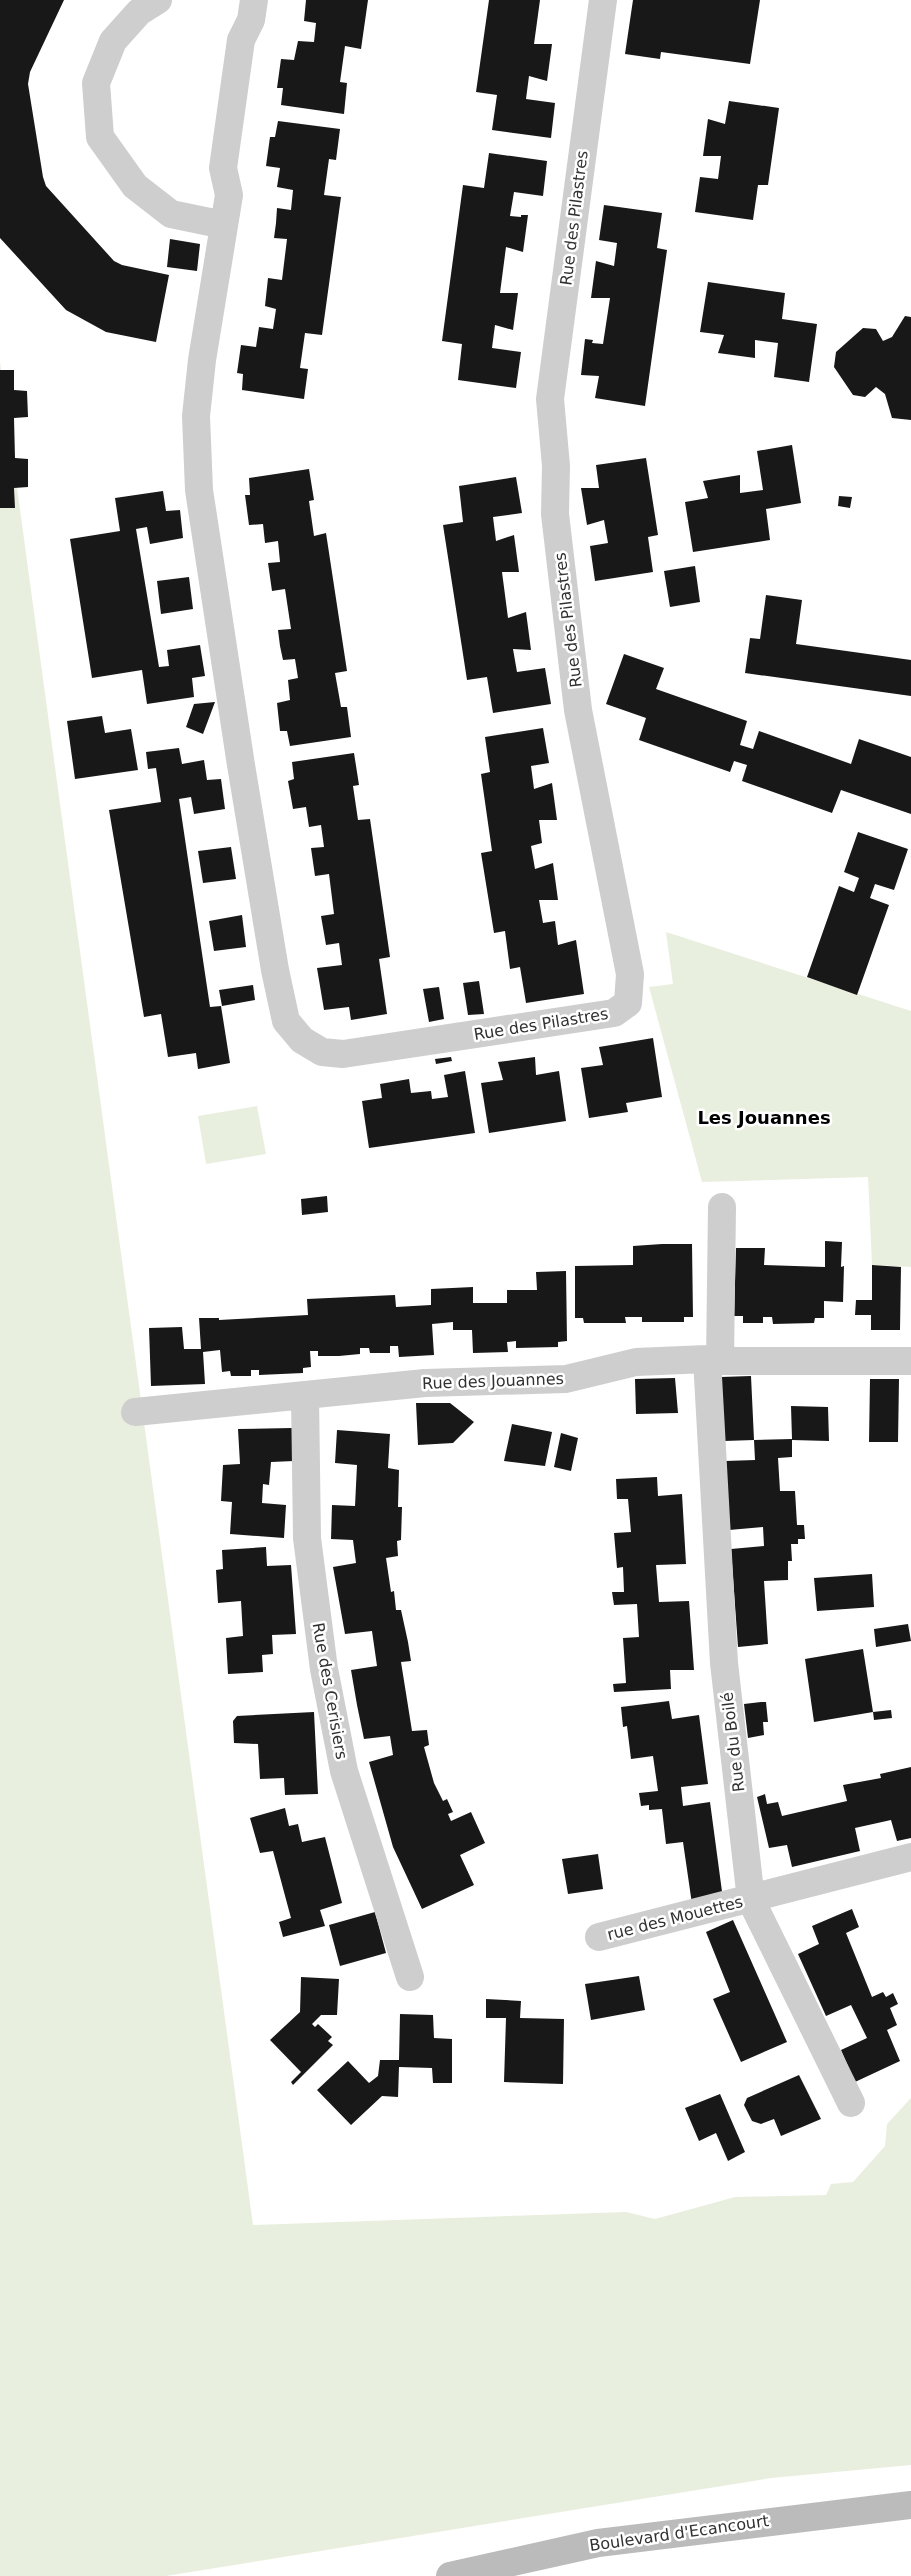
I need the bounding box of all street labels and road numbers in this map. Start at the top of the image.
street label: Rue des Pilastres [556,149,592,287]
street label: Rue des Pilastres [550,551,586,689]
street label: Rue des Pilastres [472,1004,610,1044]
street label: Rue des Jouannes [422,1369,564,1393]
street label: Rue des Cerisiers [309,1621,351,1761]
street label: Rue du Boilé [717,1691,749,1793]
street label: rue des Mouettes [605,1892,745,1944]
street label: Boulevard d'Ecancourt [588,2511,770,2555]

